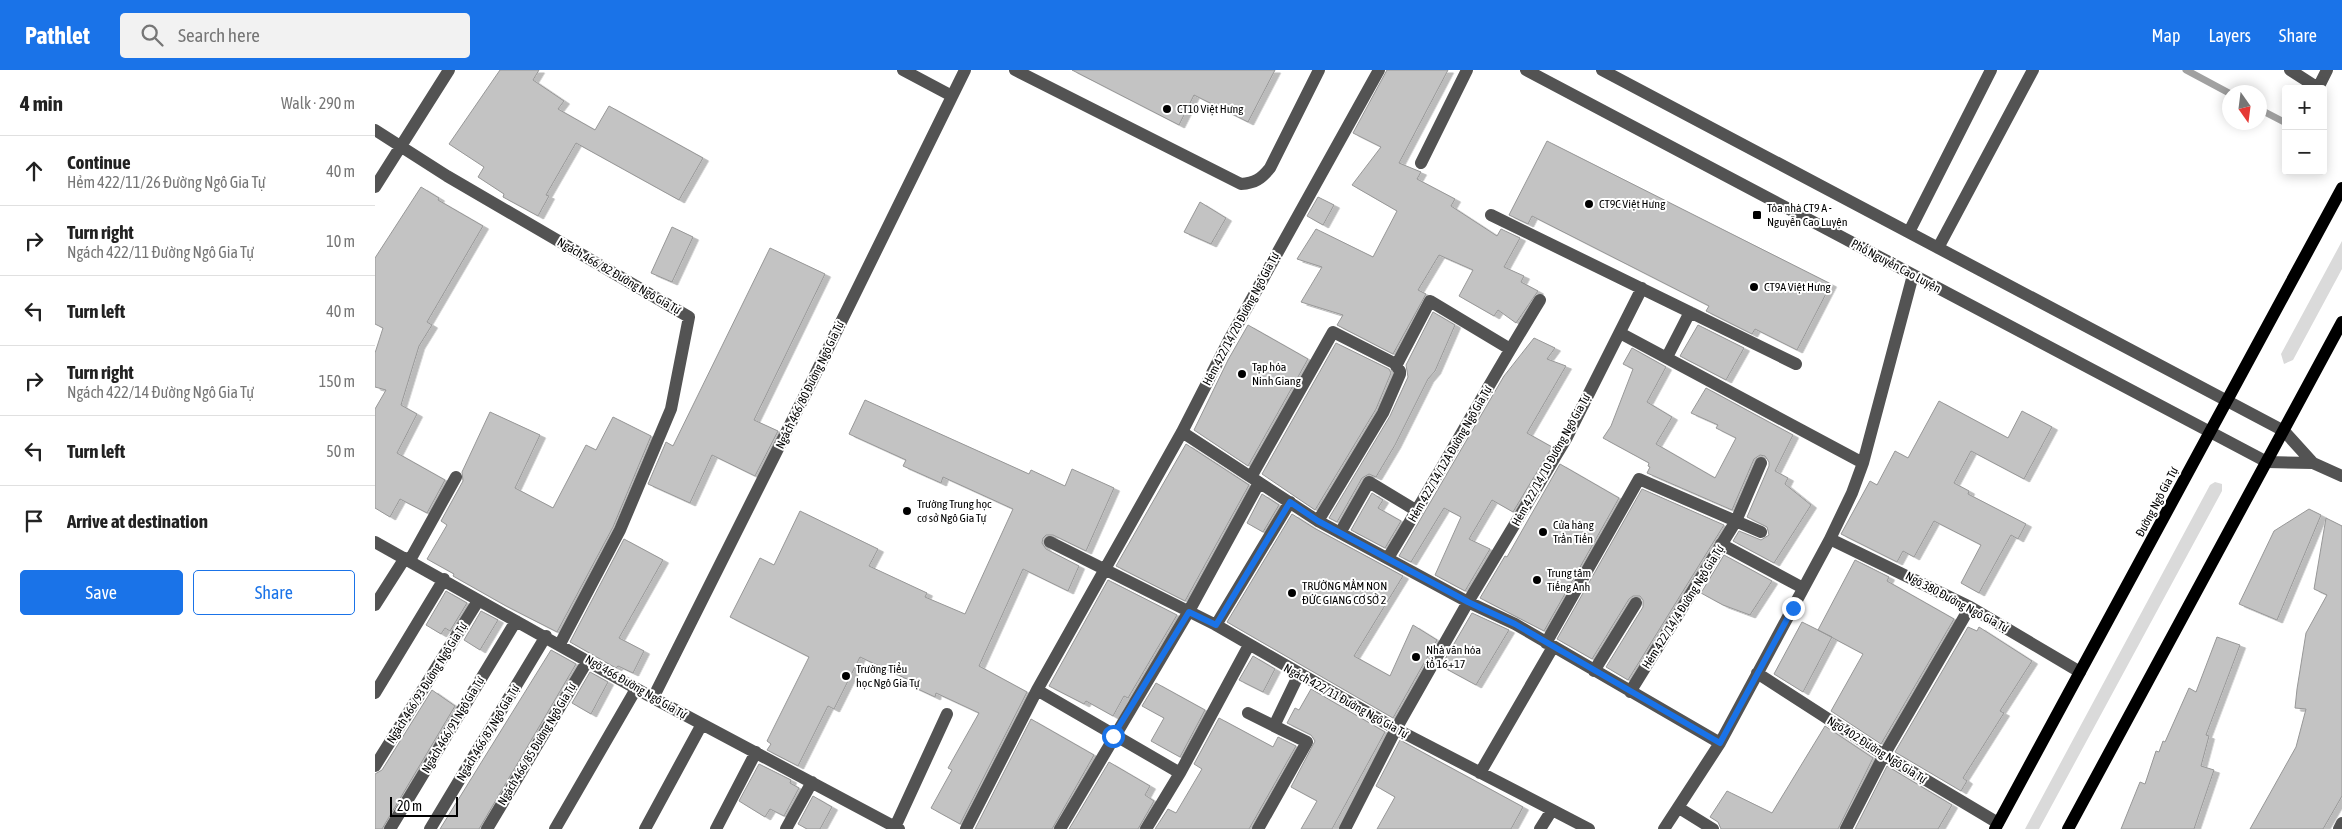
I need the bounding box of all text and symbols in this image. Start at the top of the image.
search box [120,13,470,58]
icon: search [138,21,166,49]
text: Pathlet [25,22,90,49]
text: Search here [178,24,260,46]
text: Map [2151,25,2180,46]
text: Layers [2208,25,2251,46]
text: Share [2279,25,2317,46]
north arrow [2222,85,2267,130]
map controls [2282,85,2327,175]
button: + [2282,85,2327,130]
text: 4 min [20,91,63,115]
text: Walk · 290 m [281,94,355,112]
place label: CT10 Việt Hưng [1177,102,1244,116]
marker: CT10 Việt Hưng [1161,103,1173,115]
button: − [2282,130,2327,175]
text: Continue [67,151,131,173]
icon: ahead [20,157,48,185]
text: 40 m [326,162,355,180]
text: Hẻm 422/11/26 Đường Ngô Gia Tự [67,173,265,191]
place label: CT9C Việt Hưng [1599,197,1666,211]
marker: CT9C Việt Hưng [1583,198,1595,210]
place label: Tòa nhà CT9 A - Nguyễn Cao Luyện [1767,201,1848,229]
marker: Tòa nhà CT9 A - Nguyễn Cao Luyện [1751,209,1763,221]
text: Turn right [67,221,134,243]
icon: right [20,227,48,255]
text: 10 m [326,232,355,250]
street label: Ngách 466/82 Đường Ngô Gia Tự [555,235,683,317]
street label: Phố Nguyễn Cao Luyện [1849,236,1943,296]
text: Ngách 422/11 Đường Ngô Gia Tự [67,243,254,261]
street label: Hẻm 422/14/20 Đường Ngô Gia Tự [1200,250,1282,388]
place label: CT9A Việt Hưng [1764,280,1832,294]
marker: CT9A Việt Hưng [1748,281,1760,293]
icon: left [20,297,48,325]
text: Turn left [67,300,125,322]
text: 40 m [326,302,355,320]
street label: Ngách 466/80 Đường Ngô Gia Tự [773,319,847,451]
place label: Tạp hóa Ninh Giang [1252,360,1302,388]
text: Turn right [67,361,134,383]
icon: right [20,367,48,395]
marker: Tạp hóa Ninh Giang [1236,368,1248,380]
text: 150 m [319,372,355,390]
text: Ngách 422/14 Đường Ngô Gia Tự [67,383,254,401]
street label: Hẻm 422/14/12A Đường Ngô Gia Tự [1405,383,1495,524]
street label: Hẻm 422/14/10 Đường Ngô Gia Tự [1509,391,1593,528]
icon: left [20,437,48,465]
text: Turn left [67,440,125,462]
text: 50 m [326,442,355,460]
street label: Đường Ngô Gia Tự [2133,465,2181,539]
place label: Trường Trung học cơ sở Ngô Gia Tự [917,497,992,525]
marker: Trường Trung học cơ sở Ngô Gia Tự [901,505,913,517]
icon: arrive [20,507,48,535]
text: Arrive at destination [67,510,208,532]
place label: Cửa hàng Trần Tiến [1553,518,1595,546]
marker: Cửa hàng Trần Tiến [1537,526,1549,538]
street label: Hẻm 422/14/4 Đường Ngô Gia Tự [1639,542,1727,671]
place label: Trung tâm Tiếng Anh [1547,566,1591,594]
street label: Ngõ 380 Đường Ngô Gia Tự [1903,569,2011,635]
button: Save [20,570,183,615]
button: Share [193,570,355,615]
marker: Trung tâm Tiếng Anh [1531,574,1543,586]
place label: TRƯỜNG MẦM NON ĐỨC GIANG CƠ SỞ 2 [1302,579,1387,607]
marker: TRƯỜNG MẦM NON ĐỨC GIANG CƠ SỞ 2 [1286,587,1298,599]
route end [1782,597,1805,620]
street label: Ngách 466/93 Đường Ngô Gia Tự [384,620,470,746]
place label: Nhà văn hóa tổ 16+17 [1426,643,1481,671]
marker: Nhà văn hóa tổ 16+17 [1410,651,1422,663]
street label: Ngõ 466 Đường Ngô Gia Tự [583,652,689,722]
street label: Ngách 422/11 Đường Ngô Gia Tự [1281,661,1411,741]
place label: Trường Tiểu học Ngô Gia Tự [856,662,920,690]
marker: Trường Tiểu học Ngô Gia Tự [840,670,852,682]
street label: Ngách 466/91 Ngô Gia Tự [419,674,487,776]
street label: Ngách 466/85 Đường Ngô Gia Tự [495,680,579,808]
street label: Ngách 466/87 Ngô Gia Tự [454,682,522,784]
street label: Ngõ 402 Đường Ngô Gia Tự [1825,714,1930,786]
route start [1102,725,1125,748]
scale bar [390,794,457,817]
text: 20 m [397,798,422,814]

